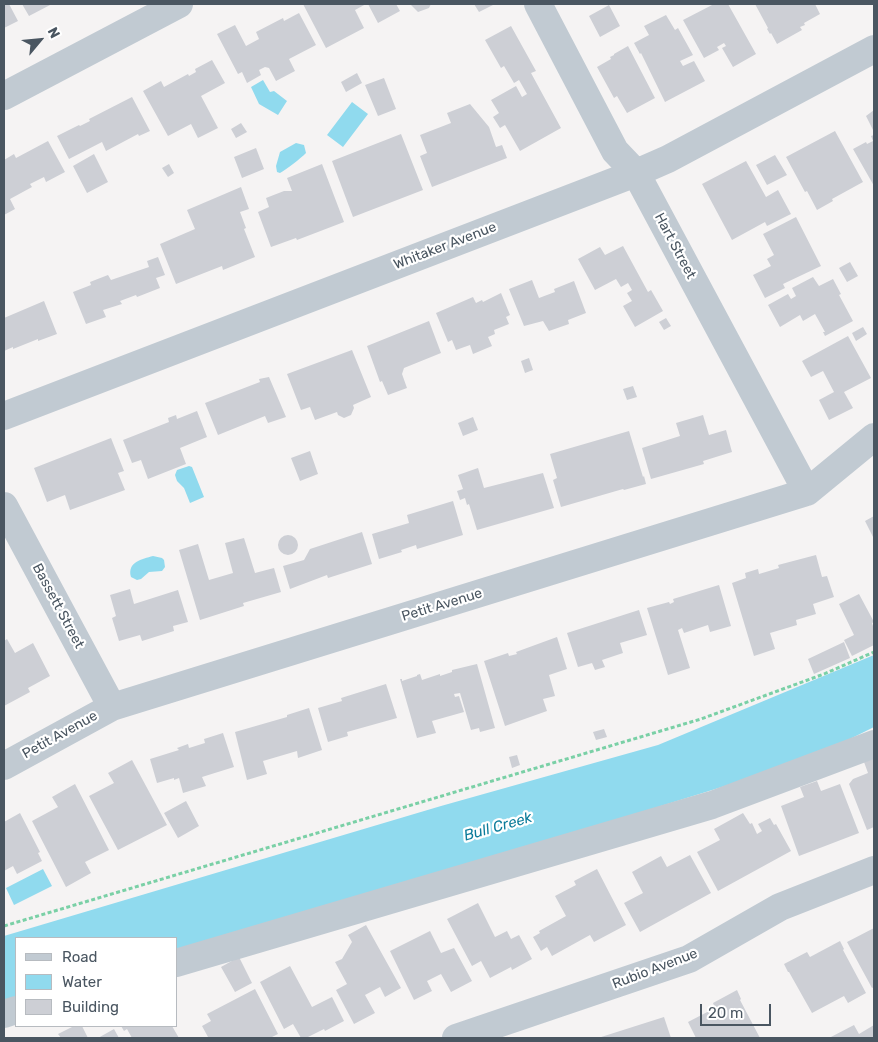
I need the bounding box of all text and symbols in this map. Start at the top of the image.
north arrow [15,15,65,65]
text: N [44,24,64,41]
street label: Hart Street [651,210,699,282]
street label: Whitaker Avenue [391,219,499,273]
street label: Bassett Street [29,561,87,651]
street label: Petit Avenue [400,585,484,625]
street label: Petit Avenue [19,707,101,763]
water label: Bull Creek [462,809,534,845]
legend [15,937,178,1027]
street label: Rubio Avenue [610,945,700,993]
text: Road [62,948,98,966]
text: Water [62,973,102,991]
scale bar [703,994,774,1026]
text: Building [62,998,119,1016]
text: 20 m [708,1004,743,1022]

